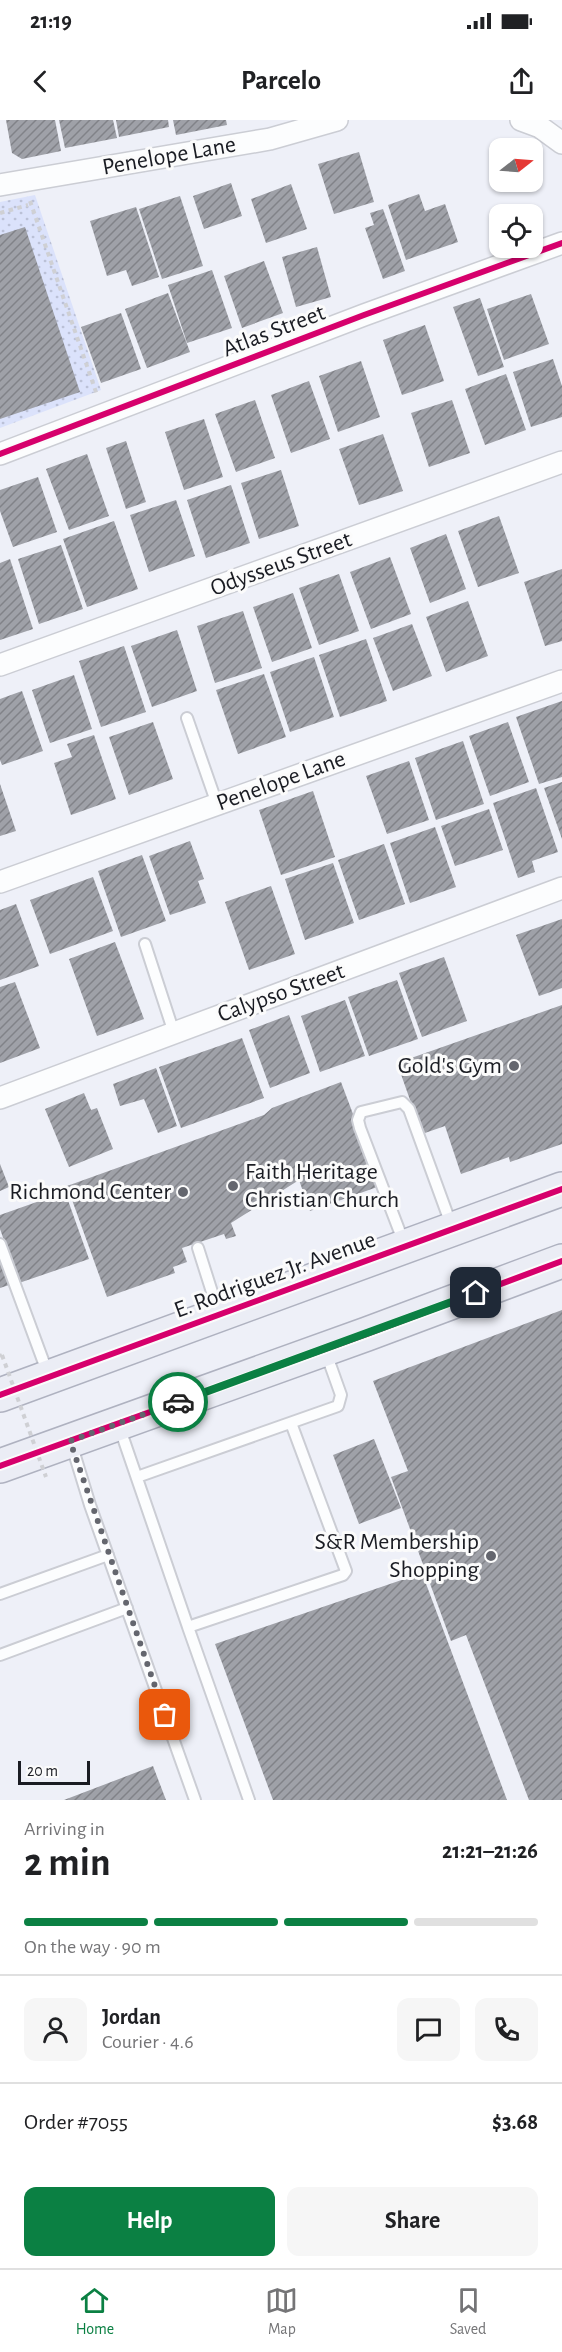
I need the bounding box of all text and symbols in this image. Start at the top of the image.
text: 21:19 [30,10,72,32]
icon: back [24,65,57,98]
icon: share [505,65,538,98]
text: Parcelo [241,67,321,94]
street label: Penelope Lane [100,132,238,180]
north arrow [489,138,543,192]
map controls [489,138,543,258]
button: locate [489,204,543,258]
street label: Atlas Street [220,300,329,361]
street label: Odysseus Street [207,527,355,601]
street label: Penelope Lane [213,747,349,815]
street label: Calypso Street [214,959,348,1027]
place label: Gold's Gym [398,1054,502,1078]
marker: Gold's Gym [507,1059,521,1073]
place label: Faith Heritage Christian Church [245,1160,399,1212]
marker: Faith Heritage Christian Church [226,1179,240,1193]
place label: Richmond Center [9,1180,171,1204]
marker: Richmond Center [176,1185,190,1199]
street label: E. Rodriguez Jr. Avenue [171,1227,379,1323]
pin [450,1267,501,1318]
icon: home [459,1276,492,1309]
courier [148,1372,208,1432]
icon: car [162,1386,195,1419]
place label: S&R Membership Shopping [314,1530,479,1582]
marker: S&R Membership Shopping [484,1549,498,1563]
pin [139,1689,190,1740]
icon: bag [148,1698,181,1731]
scale bar [18,1758,90,1786]
text: 20 m [27,1763,58,1779]
text: Arriving in [24,1819,105,1839]
text: 21:21–21:26 [442,1840,538,1862]
text: 2 min [24,1844,111,1883]
text: On the way · 90 m [24,1937,161,1957]
button: person [24,1998,87,2061]
button: chat [397,1998,460,2061]
button: phone [475,1998,538,2061]
text: Jordan [102,2006,161,2028]
text: Courier · 4.6 [102,2032,194,2052]
text: Order #7055 [24,2111,128,2133]
text: $3.68 [492,2111,538,2133]
button: Help [24,2187,275,2256]
button: Share [287,2187,538,2256]
tab: Home [76,2284,114,2339]
tab: Map [265,2284,298,2339]
tab: Saved [450,2284,486,2339]

